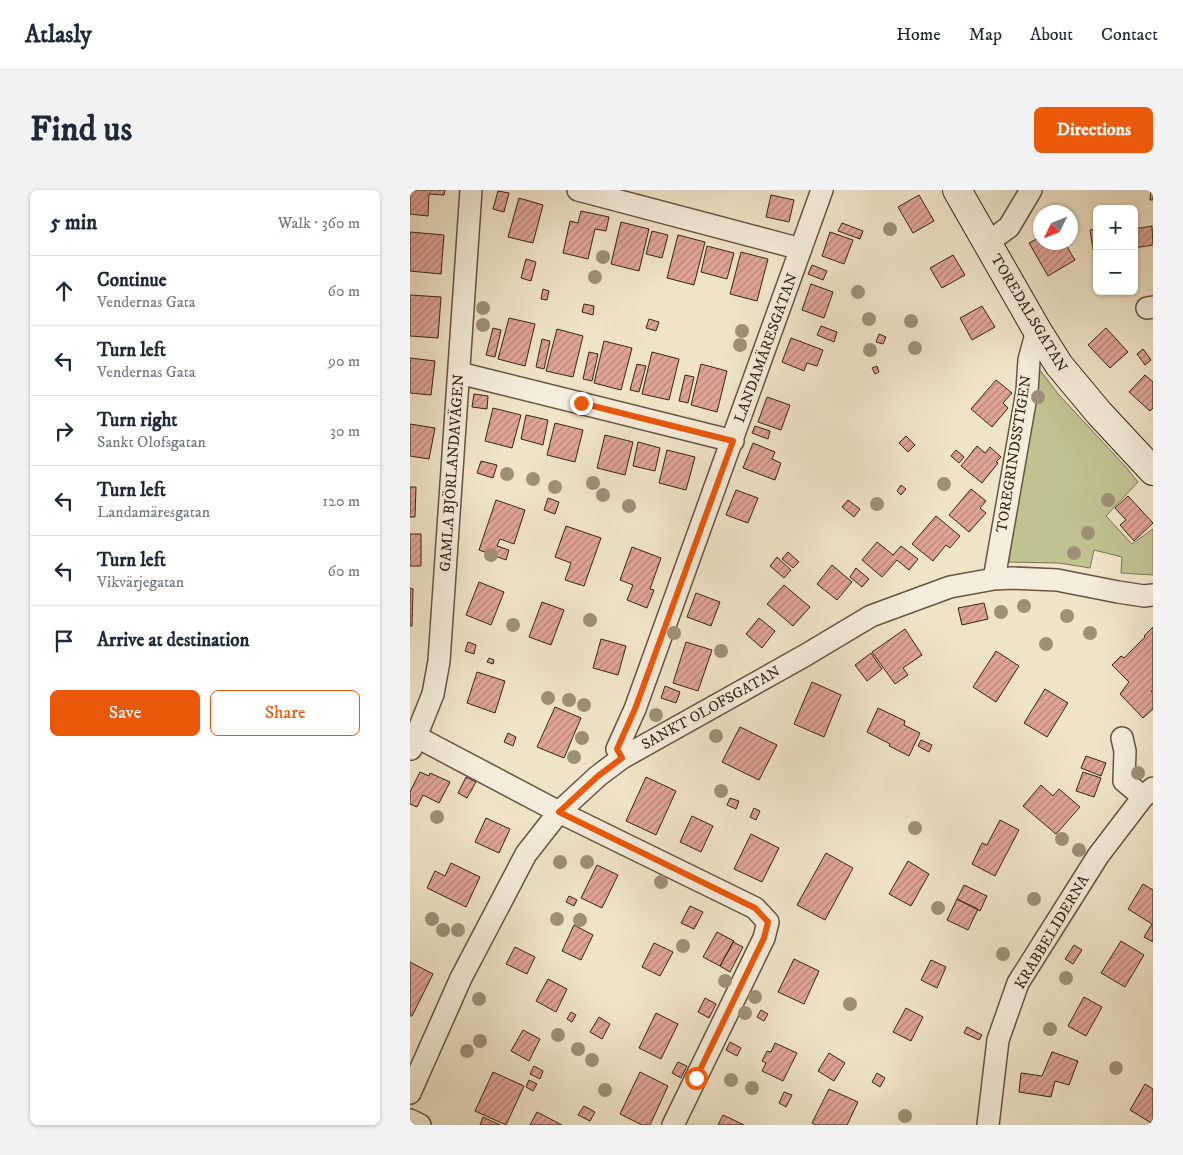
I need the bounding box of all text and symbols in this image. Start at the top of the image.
text: Atlasly [25,20,92,50]
text: Home [896,24,941,46]
text: Map [969,24,1002,46]
text: About [1030,24,1073,46]
text: Contact [1101,24,1158,46]
button: Directions [1034,107,1153,153]
text: Find us [30,108,132,152]
north arrow [1033,205,1078,250]
map controls [1093,205,1138,295]
button: + [1093,205,1138,250]
text: 5 min [50,210,97,236]
text: Walk · 360 m [278,213,360,233]
button: − [1093,250,1138,295]
street label: TOREDALSGATAN [986,251,1072,375]
text: Continue [97,269,167,292]
street label: LANDAMÄRESGATAN [730,271,802,425]
icon: ahead [50,277,78,305]
text: 60 m [328,281,360,301]
text: Vendernas Gata [97,292,196,312]
text: Turn left [97,339,166,362]
icon: left [50,347,78,375]
text: 90 m [328,351,360,371]
text: Vendernas Gata [97,362,196,382]
street label: GAMLA BJÖRLANDAVÄGEN [436,374,468,572]
street label: TOREGRINDSSTIGEN [992,374,1036,534]
route end [570,392,593,415]
text: Turn right [97,409,177,432]
icon: right [50,417,78,445]
text: 30 m [330,421,360,441]
text: Sankt Olofsgatan [97,432,206,452]
text: Turn left [97,479,166,502]
icon: left [50,487,78,515]
text: 120 m [322,491,360,511]
text: Landamäresgatan [97,502,210,522]
text: Turn left [97,549,166,572]
icon: left [50,557,78,585]
text: 60 m [328,561,360,581]
text: Vikvärjegatan [97,572,184,592]
icon: arrive [50,627,78,655]
text: Arrive at destination [97,629,249,652]
street label: SANKT OLOFSGATAN [638,662,784,754]
button: Save [50,690,200,736]
button: Share [210,690,360,736]
street label: KRABBELIDERNA [1010,871,1094,993]
route start [685,1067,708,1090]

